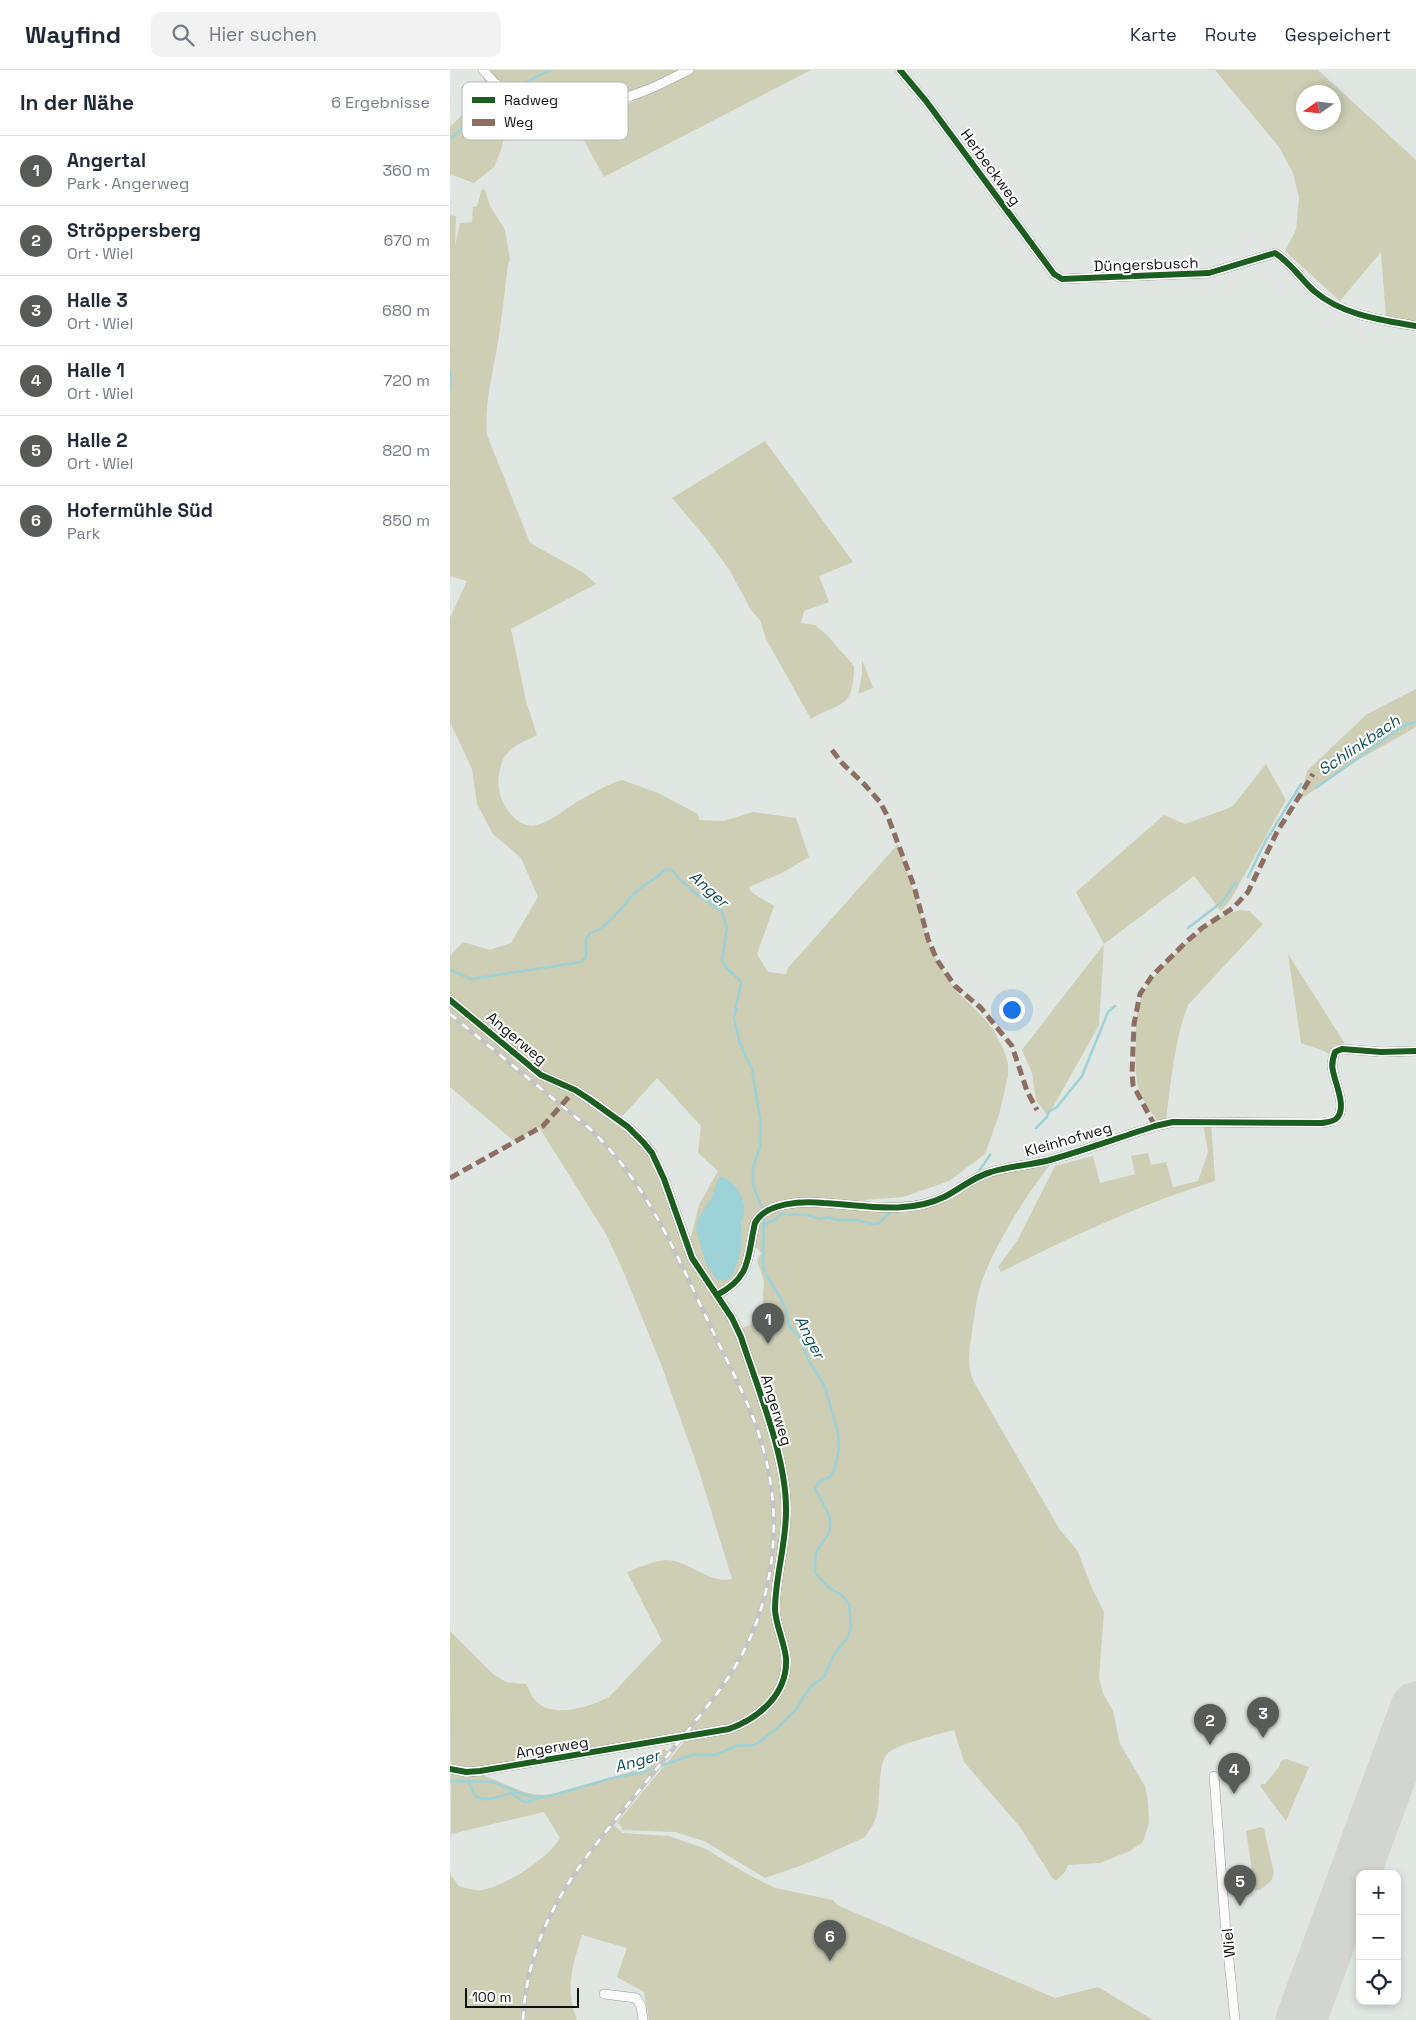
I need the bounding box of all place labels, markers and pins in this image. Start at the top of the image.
pin: 1 [752,1303,784,1344]
pin: 3 [1247,1697,1279,1738]
pin: 2 [1194,1704,1226,1745]
pin: 4 [1218,1753,1250,1794]
pin: 5 [1224,1865,1256,1906]
pin: 6 [814,1920,846,1961]

